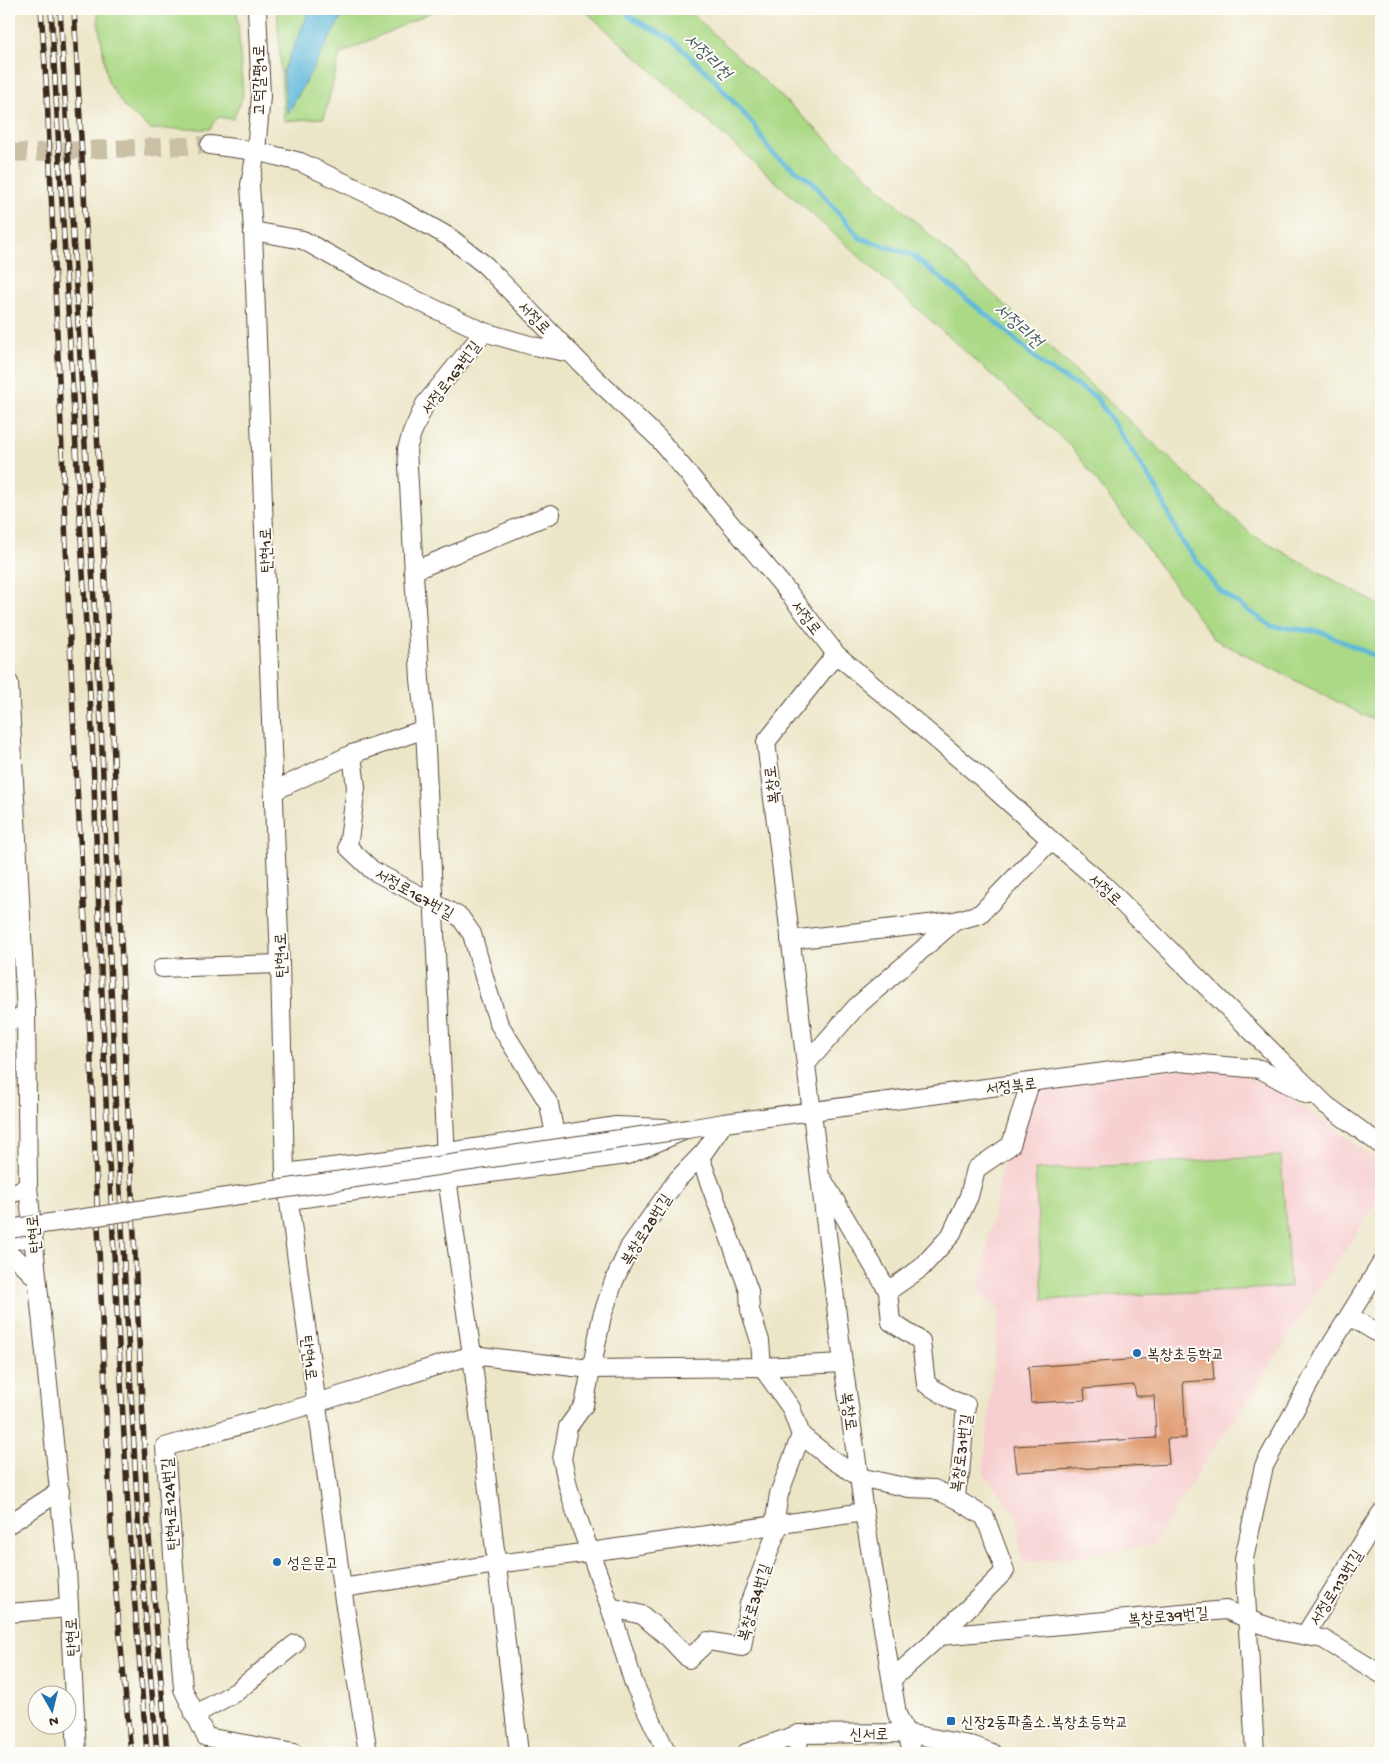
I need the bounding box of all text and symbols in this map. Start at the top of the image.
water label: 서정리천 [678,30,735,87]
street label: 고덕갈평1로 [251,45,271,115]
street label: 서정로 [512,299,553,340]
water label: 서정리천 [989,300,1047,355]
street label: 서정로167번길 [419,338,487,420]
street label: 탄현1로 [258,527,279,573]
street label: 서정로 [785,598,824,640]
street label: 복창로 [763,764,786,805]
street label: 서정로167번길 [371,867,456,926]
street label: 서정로 [1083,871,1124,912]
street label: 탄현1로 [273,932,294,978]
street label: 서정북로 [985,1076,1038,1101]
street label: 복창로28번길 [618,1191,678,1270]
street label: 탄현로 [25,1213,48,1254]
street label: 탄현1로 [294,1335,319,1382]
marker: 복창초등학교 [1131,1347,1143,1359]
place label: 복창초등학교 [1147,1347,1224,1366]
street label: 복창로 [834,1391,859,1432]
street label: 복창로31번길 [949,1413,978,1494]
street label: 탄현1로124번길 [160,1457,185,1551]
street label: 서정로113번길 [1307,1547,1369,1630]
marker: 성은문고 [271,1556,283,1568]
place label: 성은문고 [287,1556,339,1575]
street label: 복창로34번길 [736,1562,777,1644]
street label: 복창로39번길 [1127,1605,1209,1631]
street label: 탄현로 [64,1617,85,1657]
north arrow [28,1684,78,1734]
text: N [48,1711,59,1729]
place label: 신장2동파출소.복창초등학교 [961,1714,1128,1734]
marker: 신장2동파출소.복창초등학교 [945,1715,957,1727]
street label: 신서로 [850,1727,888,1746]

